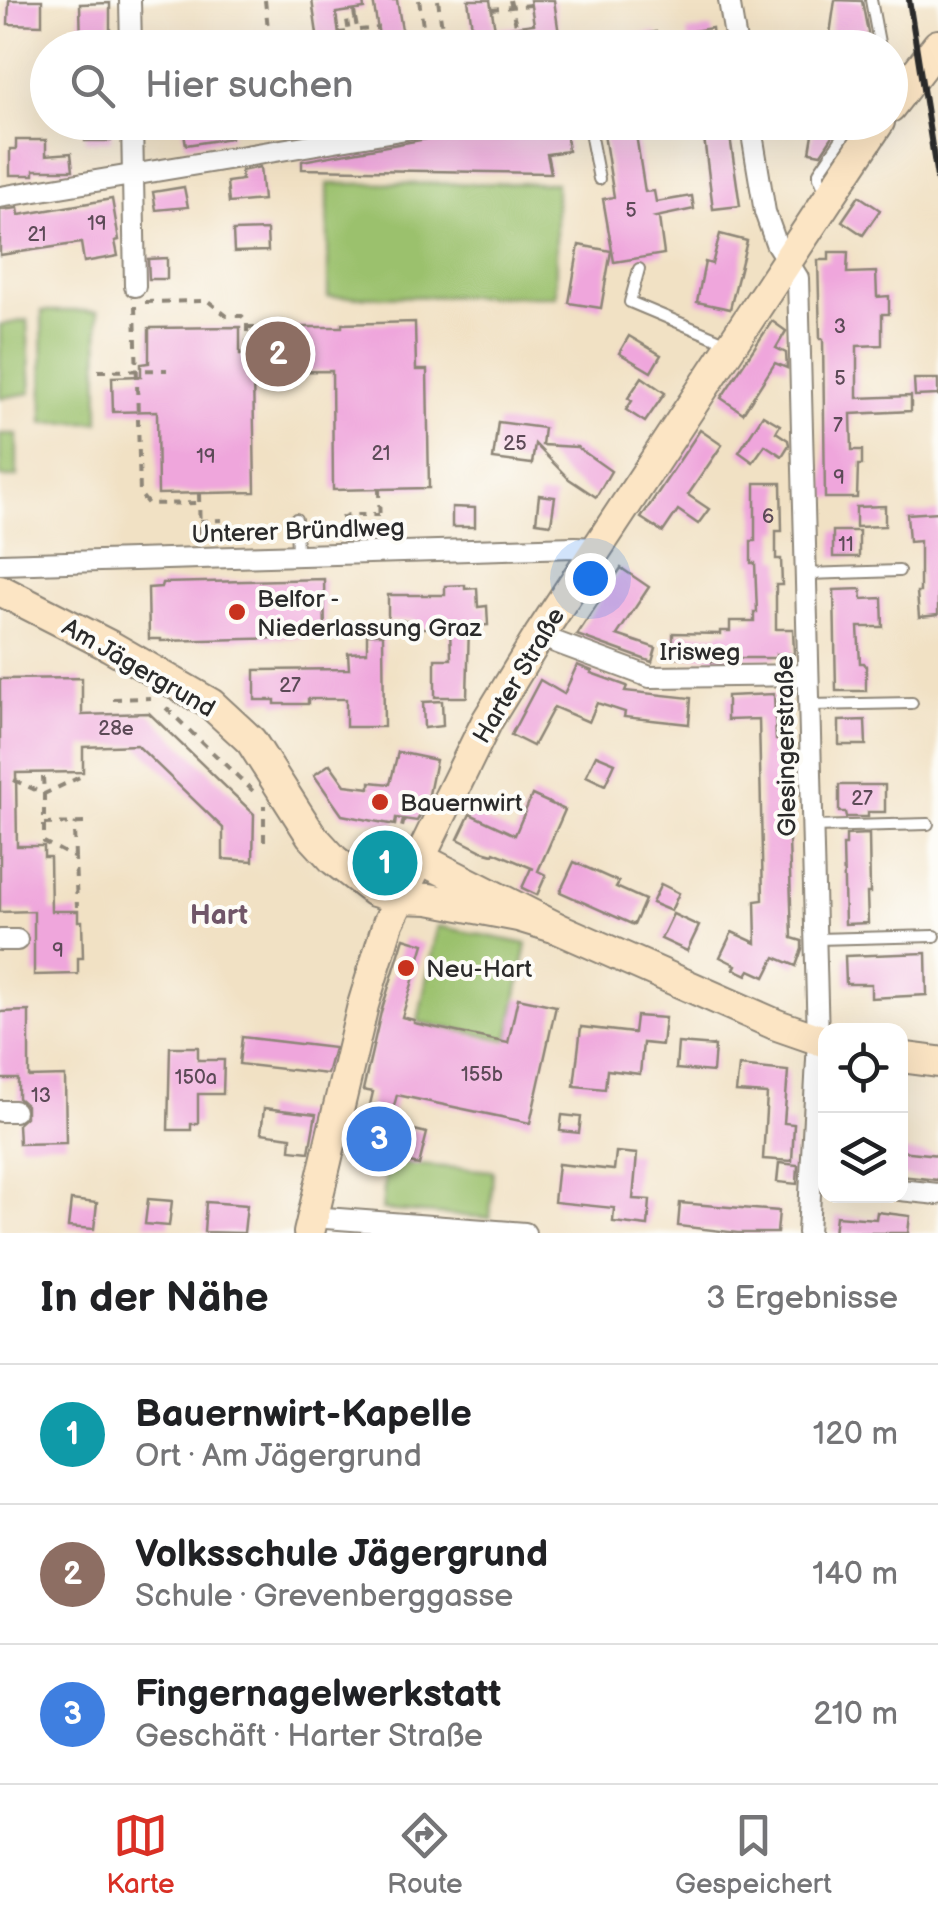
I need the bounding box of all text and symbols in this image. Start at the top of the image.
search box [30,30,908,140]
icon: search [65,58,120,113]
text: Hier suchen [145,63,353,108]
house number: 5 [625,199,637,223]
house number: 19 [87,212,107,236]
house number: 21 [27,223,47,247]
house number: 3 [834,315,846,339]
pin: 2 [246,316,310,392]
house number: 5 [834,367,846,391]
house number: 7 [833,414,843,438]
house number: 25 [503,432,527,456]
house number: 21 [371,442,391,466]
house number: 19 [196,445,216,469]
house number: 9 [833,466,845,490]
house number: 6 [762,505,774,529]
street label: Unterer Bründlweg [191,512,405,551]
house number: 11 [838,533,854,557]
your location [565,553,616,604]
place label: Belfor - Niederlassung Graz [257,584,483,644]
marker: Belfor - Niederlassung Graz [226,601,248,623]
street label: Harter Straße [467,602,572,749]
street label: Am Jägergrund [56,612,220,725]
street label: Irisweg [660,637,740,668]
street label: Glesingerstraße [769,655,804,837]
house number: 27 [279,674,301,698]
house number: 28e [98,717,134,741]
house number: 27 [851,787,873,811]
place label: Bauernwirt [400,788,523,819]
marker: Bauernwirt [369,791,391,813]
pin: 1 [352,826,418,900]
district label: Hart [190,899,248,932]
house number: 9 [52,939,64,963]
place label: Neu-Hart [426,954,532,985]
marker: Neu-Hart [395,957,417,979]
map controls [818,1023,908,1203]
button: locate [818,1023,908,1113]
house number: 155b [461,1063,503,1087]
house number: 150a [175,1066,217,1090]
house number: 13 [31,1084,51,1108]
pin: 3 [346,1102,412,1176]
button: layers [818,1113,908,1203]
text: In der Nähe [40,1273,269,1324]
text: 3 Ergebnisse [706,1279,898,1318]
text: Bauernwirt-Kapelle [135,1392,472,1437]
text: 1 [66,1415,79,1454]
text: 120 m [813,1415,898,1454]
text: Ort · Am Jägergrund [135,1437,422,1476]
text: Volksschule Jägergrund [135,1532,548,1577]
text: 2 [63,1555,82,1594]
text: 140 m [812,1555,898,1594]
text: Schule · Grevenberggasse [135,1577,513,1616]
text: Fingernagelwerkstatt [135,1672,501,1717]
text: 3 [63,1695,82,1734]
text: 210 m [813,1695,898,1734]
text: Geschäft · Harter Straße [135,1717,483,1756]
tab: Karte [106,1808,175,1901]
tab: Route [387,1808,463,1901]
tab: Gespeichert [675,1808,832,1901]

